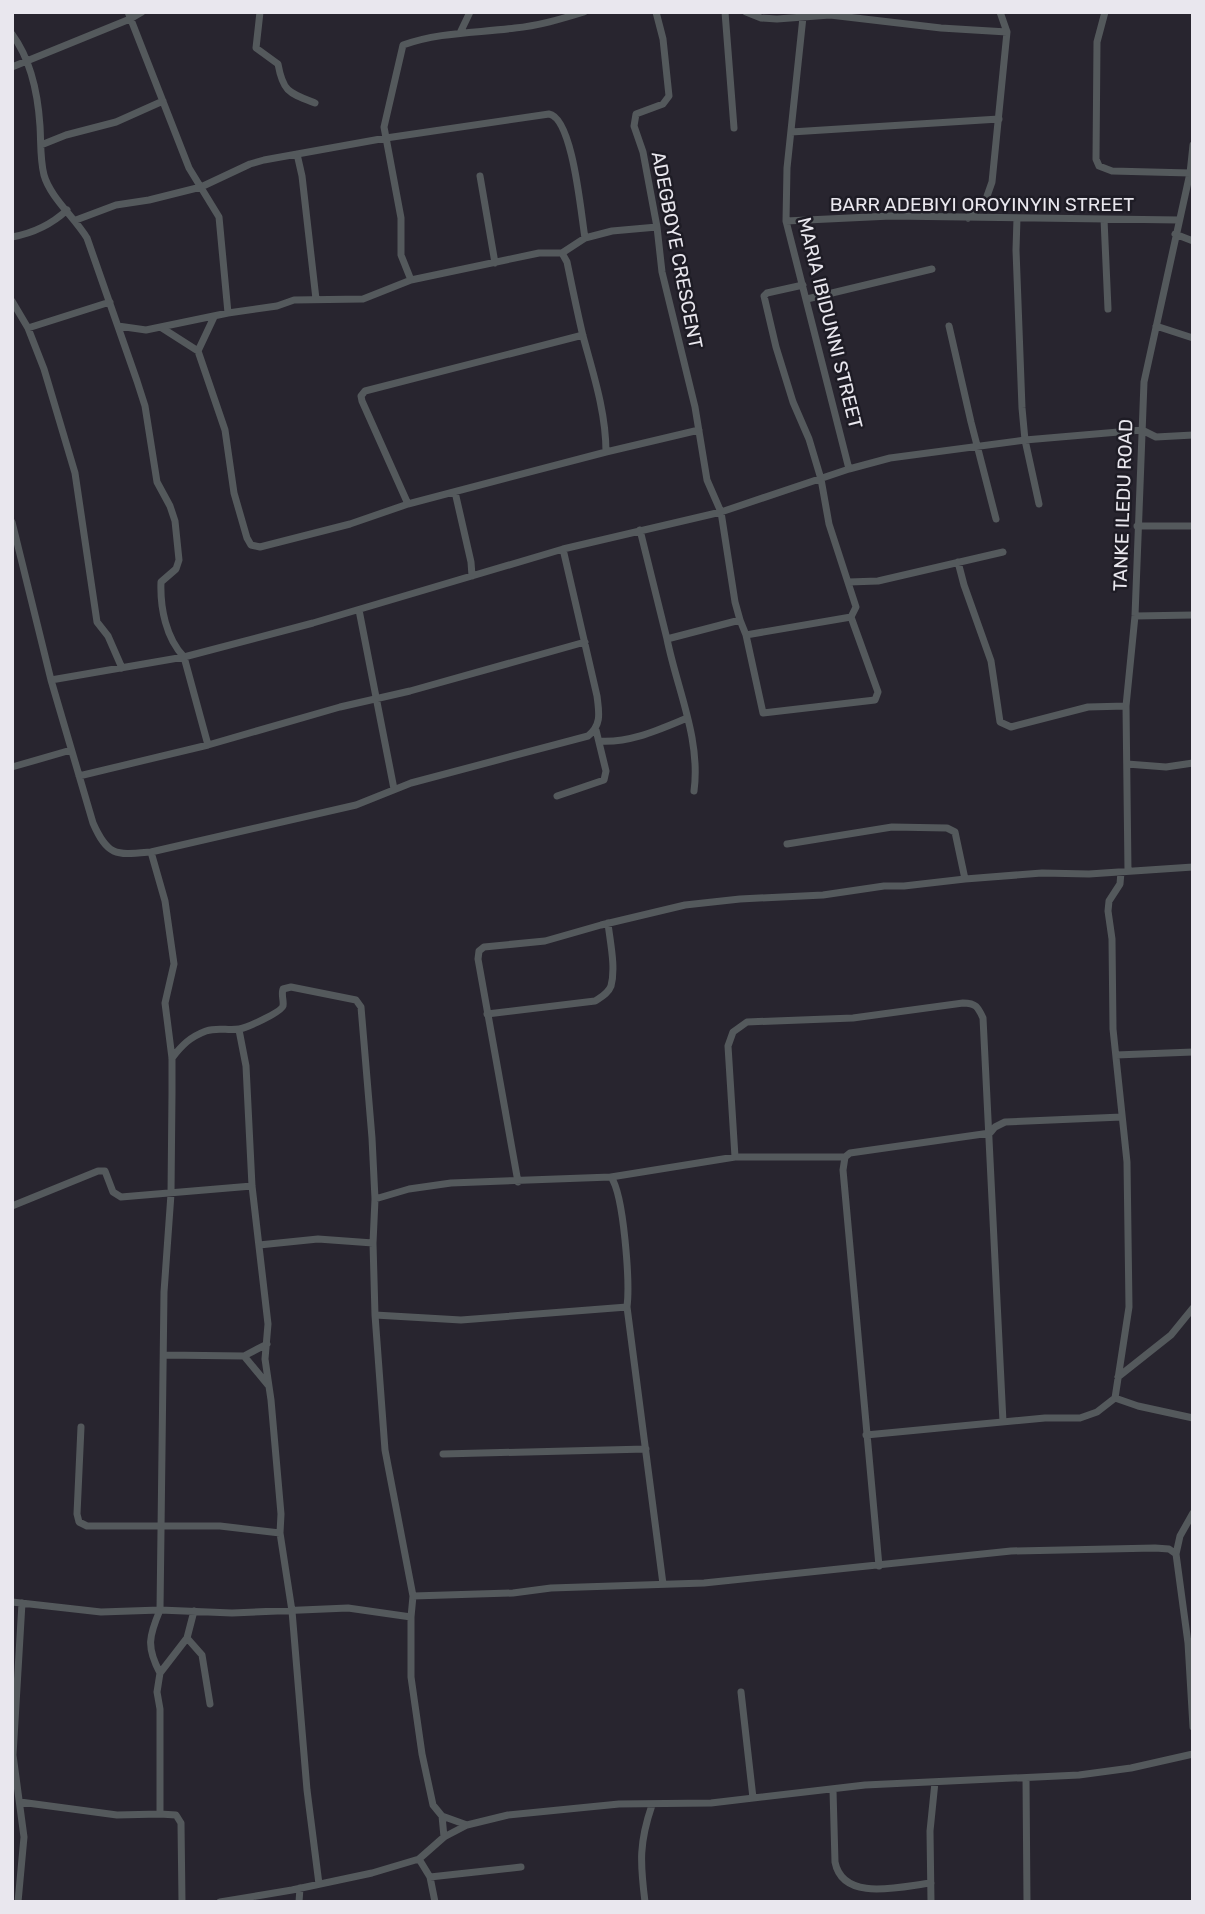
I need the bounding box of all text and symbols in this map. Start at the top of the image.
street label: ADEGBOYE CRESCENT [647,149,707,351]
street label: BARR ADEBIYI OROYINYIN STREET [830,193,1134,216]
street label: MARIA IBIDUNNI STREET [793,215,867,431]
street label: TANKE ILEDU ROAD [1108,418,1138,592]

